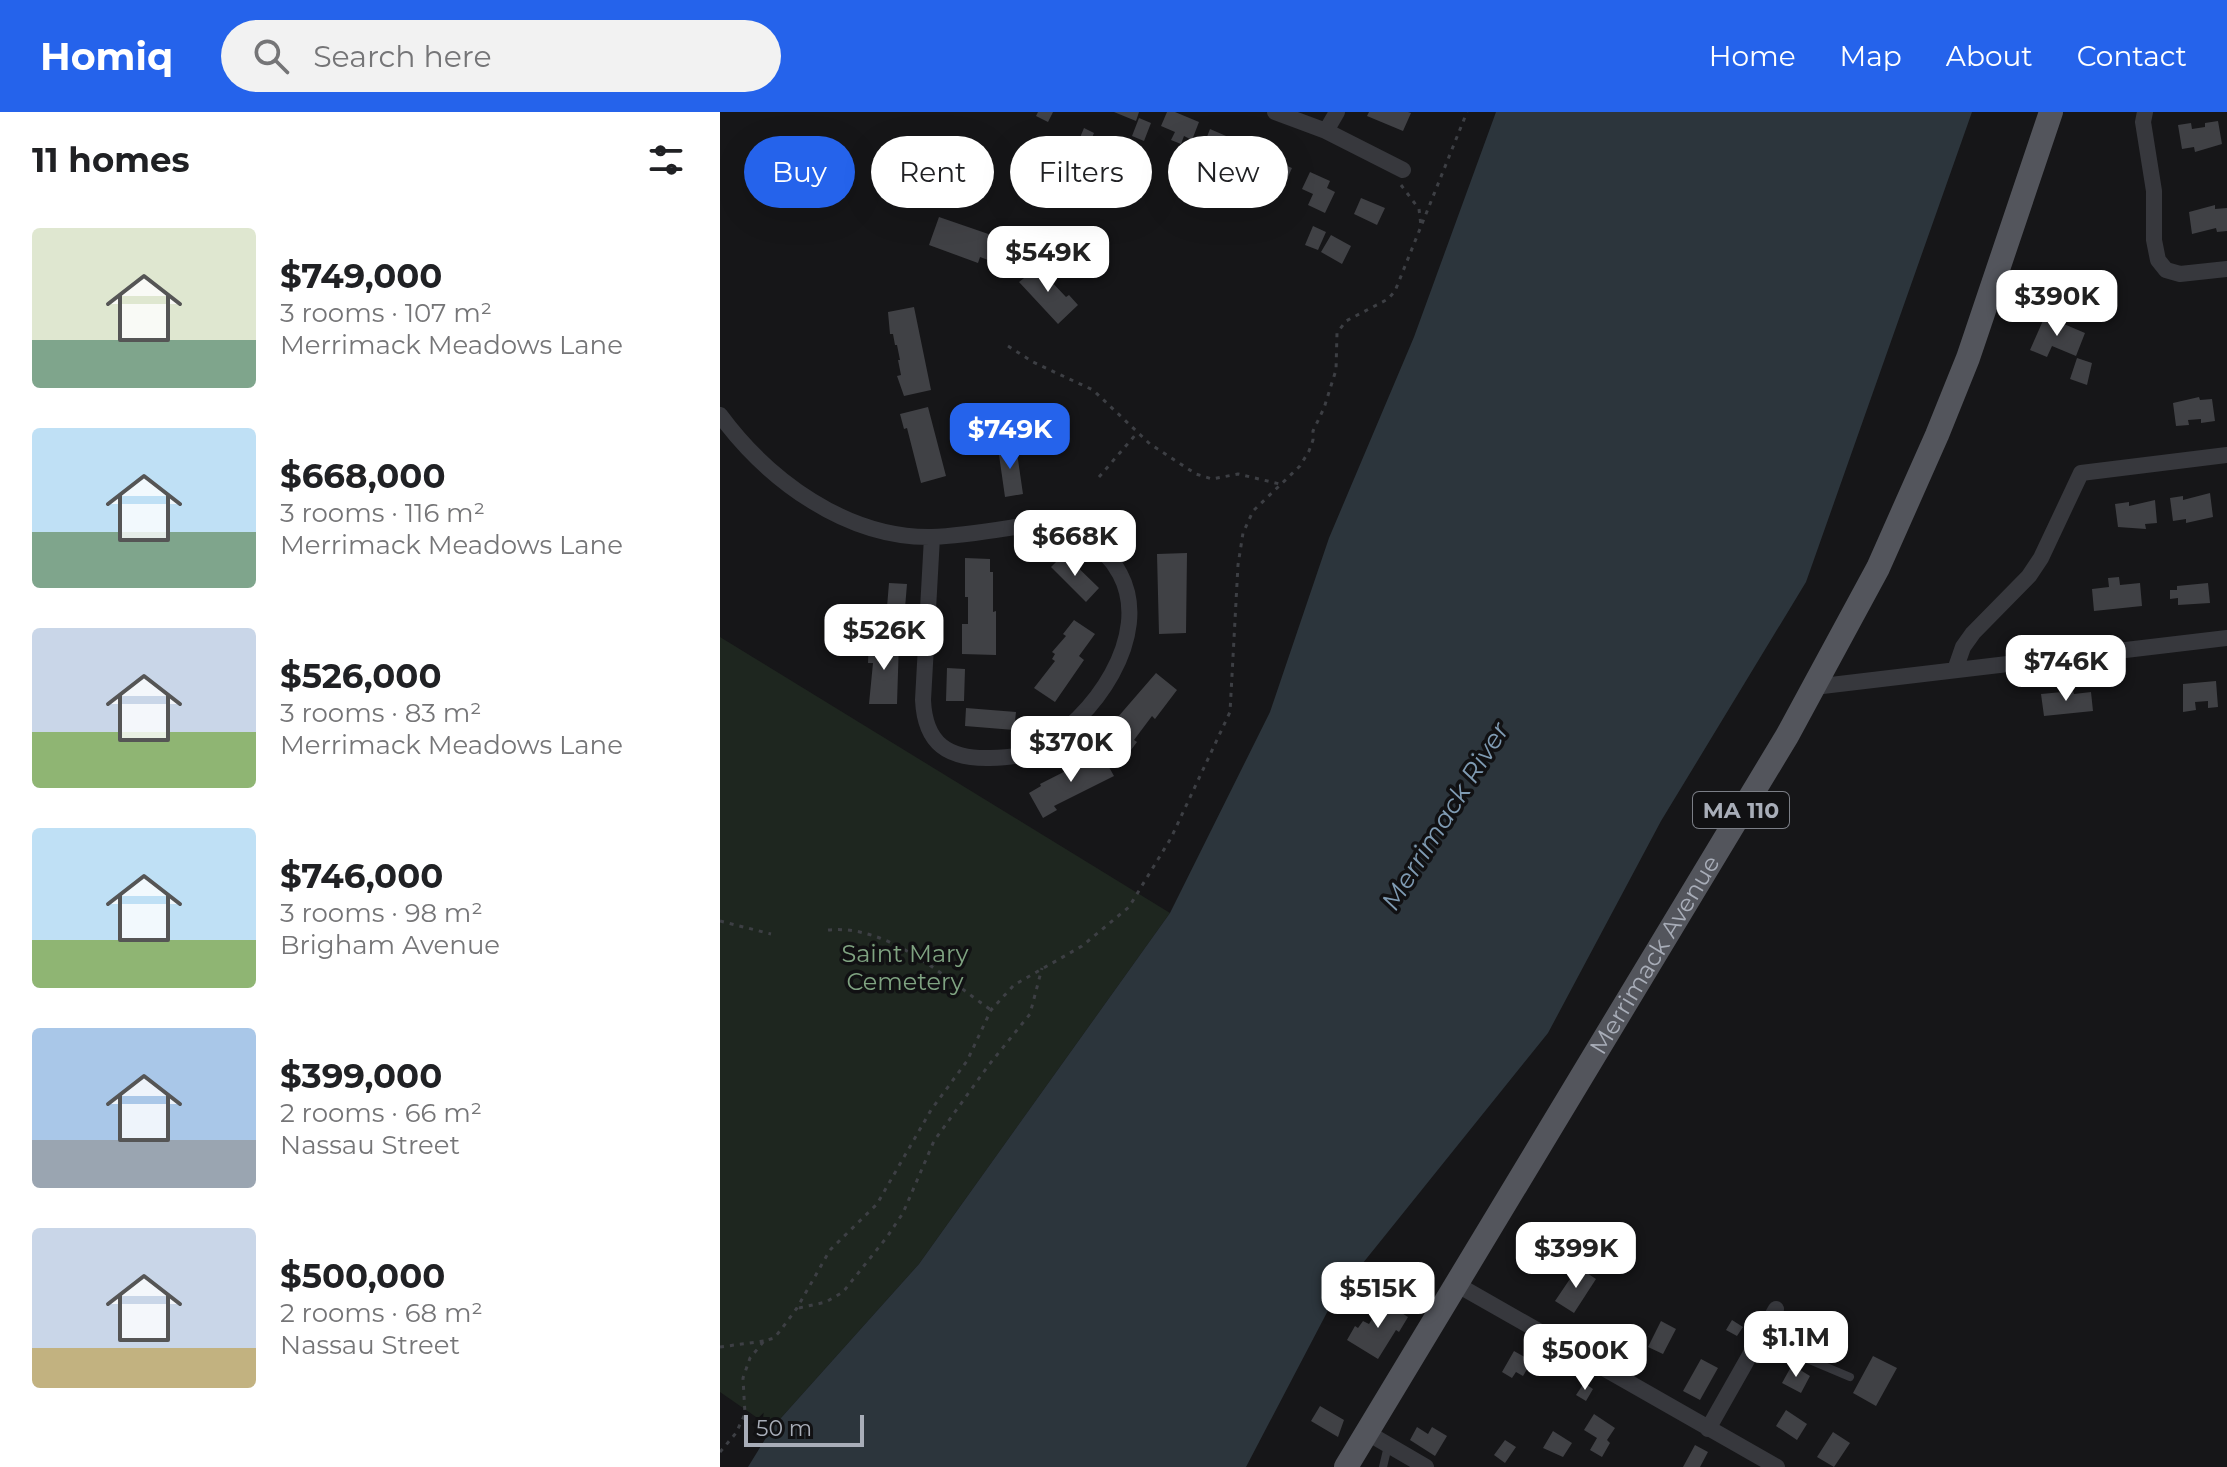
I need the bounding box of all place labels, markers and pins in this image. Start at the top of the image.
pin: $549K [992,226,1104,294]
pin: $390K [2001,270,2113,338]
pin: $749K [954,403,1066,471]
pin: $668K [1019,510,1131,578]
pin: $526K [828,604,940,672]
pin: $746K [2010,635,2122,703]
pin: $370K [1015,716,1127,784]
pin: $399K [1520,1222,1632,1290]
pin: $515K [1322,1262,1434,1330]
pin: $1.1M [1740,1311,1852,1379]
pin: $500K [1529,1324,1641,1392]

